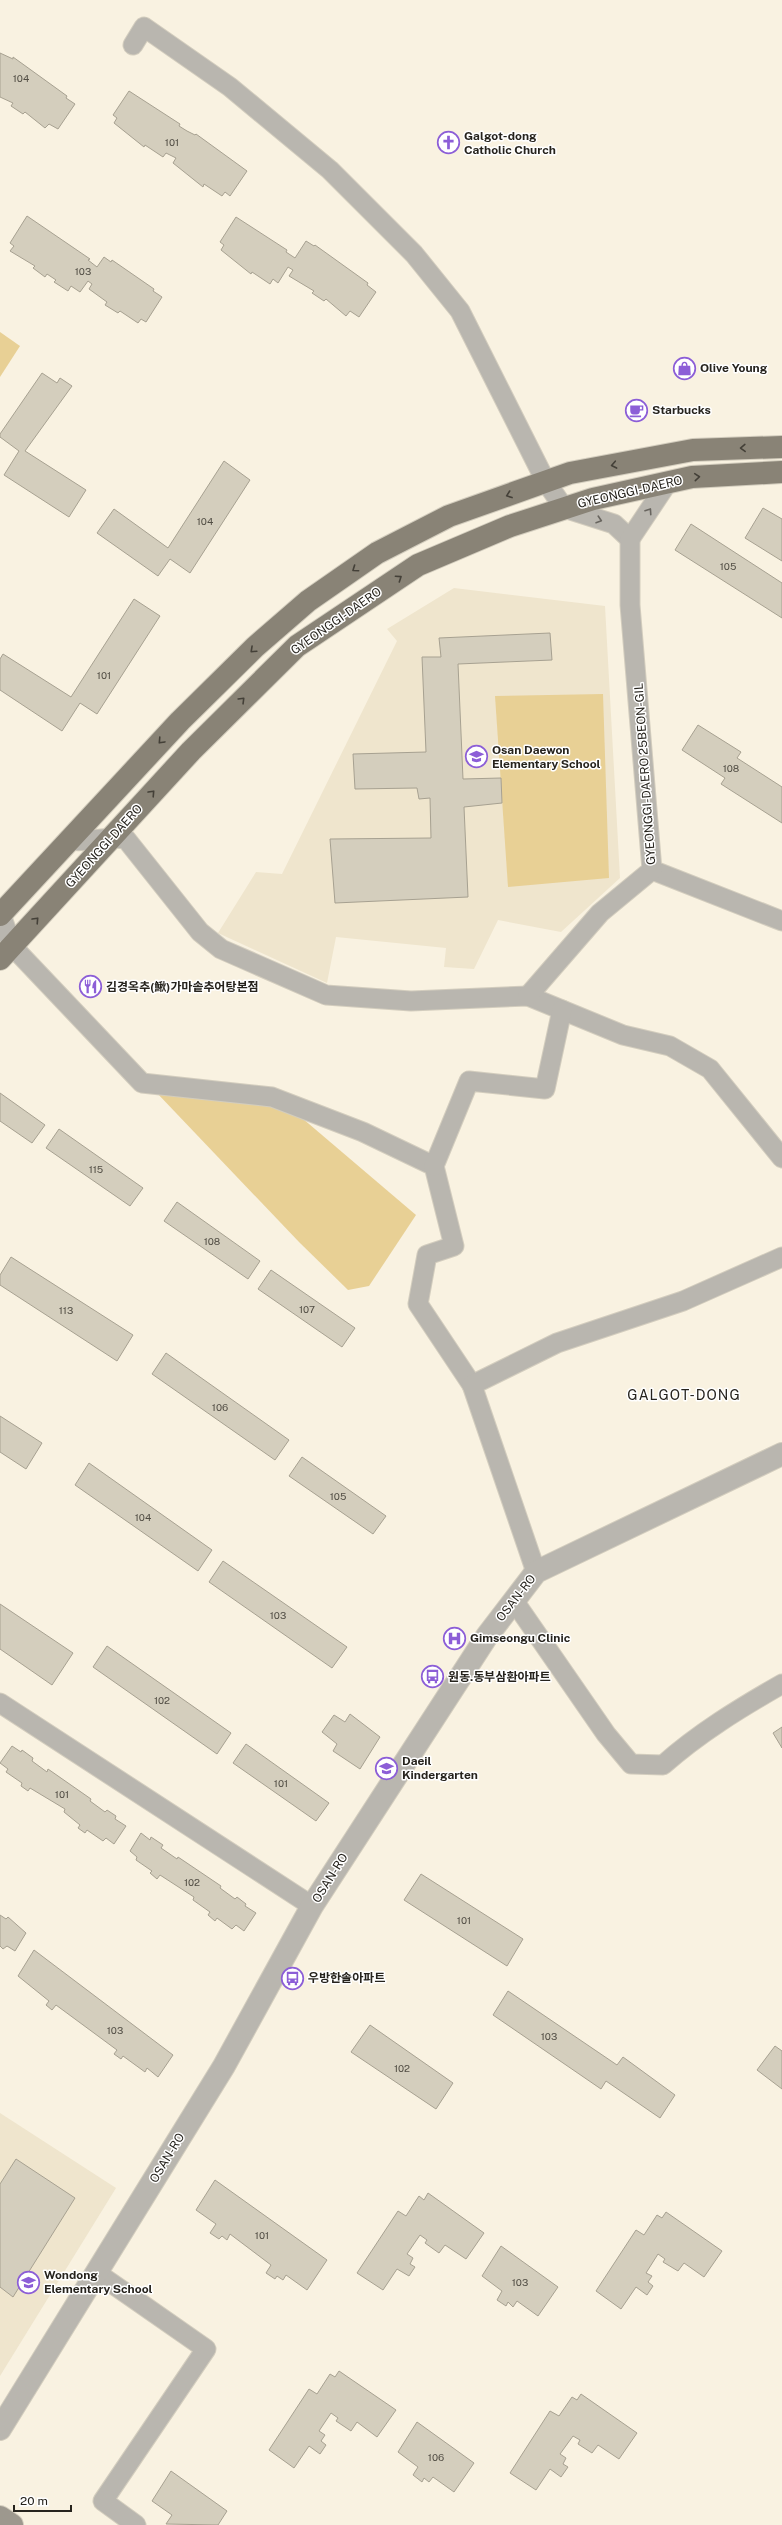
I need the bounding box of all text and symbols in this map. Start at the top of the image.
house number: 104 [13,72,29,84]
place label: Galgot-dong Catholic Church [464,129,556,157]
church icon: Galgot-dong Catholic Church [435,130,461,156]
house number: 101 [165,136,179,148]
house number: 103 [75,265,91,277]
shop icon: Olive Young [672,355,698,381]
place label: Olive Young [700,361,768,375]
cafe icon: Starbucks [623,397,649,423]
place label: Starbucks [652,403,711,417]
one-way arrow [740,444,746,452]
one-way arrow [611,460,618,468]
one-way arrow [694,472,700,481]
street label: GYEONGGI-DAERO [576,473,684,511]
one-way arrow [506,490,513,498]
one-way arrow [644,508,651,515]
house number: 104 [197,515,213,527]
one-way arrow [595,515,602,523]
house number: 105 [720,560,736,572]
one-way arrow [352,564,359,572]
one-way arrow [395,576,402,583]
street label: GYEONGGI-DAERO [288,584,384,657]
one-way arrow [250,645,258,652]
house number: 101 [97,669,111,681]
street label: GYEONGGI-DAERO 25BEON-GIL [632,683,658,865]
one-way arrow [237,697,245,705]
one-way arrow [158,736,166,744]
place label: Osan Daewon Elementary School [492,743,601,771]
school or university icon: Osan Daewon Elementary School [464,744,490,770]
house number: 108 [723,762,739,774]
one-way arrow [147,790,154,798]
street label: GYEONGGI-DAERO [63,801,145,891]
one-way arrow [31,918,38,925]
restaurant icon: 김경옥추(鰍)가마솥추어탕본점 [78,974,104,1000]
place label: 김경옥추(鰍)가마솥추어탕본점 [106,980,259,994]
house number: 115 [89,1163,103,1175]
house number: 108 [204,1235,220,1247]
house number: 107 [299,1303,315,1315]
house number: 113 [59,1304,73,1316]
district label: GALGOT-DONG [627,1387,741,1403]
house number: 106 [212,1401,228,1413]
house number: 105 [330,1490,346,1502]
house number: 104 [135,1511,151,1523]
street label: OSAN-RO [493,1572,539,1624]
house number: 103 [270,1609,286,1621]
hospital icon: Gimseongu Clinic [442,1625,468,1651]
place label: Gimseongu Clinic [470,1631,571,1645]
bus stop icon: 원동.동부삼환아파트 [419,1664,445,1690]
place label: 원동.동부삼환아파트 [448,1670,551,1684]
house number: 102 [154,1694,170,1706]
place label: Daeil Kindergarten [402,1754,478,1782]
school or university icon: Daeil Kindergarten [374,1755,400,1781]
house number: 101 [274,1777,288,1789]
house number: 101 [55,1788,69,1800]
street label: OSAN-RO [309,1851,351,1905]
house number: 102 [184,1876,200,1888]
house number: 101 [457,1914,471,1926]
bus stop icon: 우방한솔아파트 [279,1965,305,1991]
place label: 우방한솔아파트 [308,1971,385,1985]
house number: 103 [107,2024,123,2036]
house number: 103 [541,2030,557,2042]
house number: 102 [394,2062,410,2074]
street label: OSAN-RO [147,2130,187,2185]
house number: 101 [255,2229,269,2241]
place label: Wondong Elementary School [44,2268,153,2296]
school or university icon: Wondong Elementary School [16,2269,42,2295]
house number: 103 [512,2276,528,2288]
house number: 106 [428,2451,444,2463]
scale bar [14,2487,71,2513]
text: 20 m [20,2494,48,2508]

